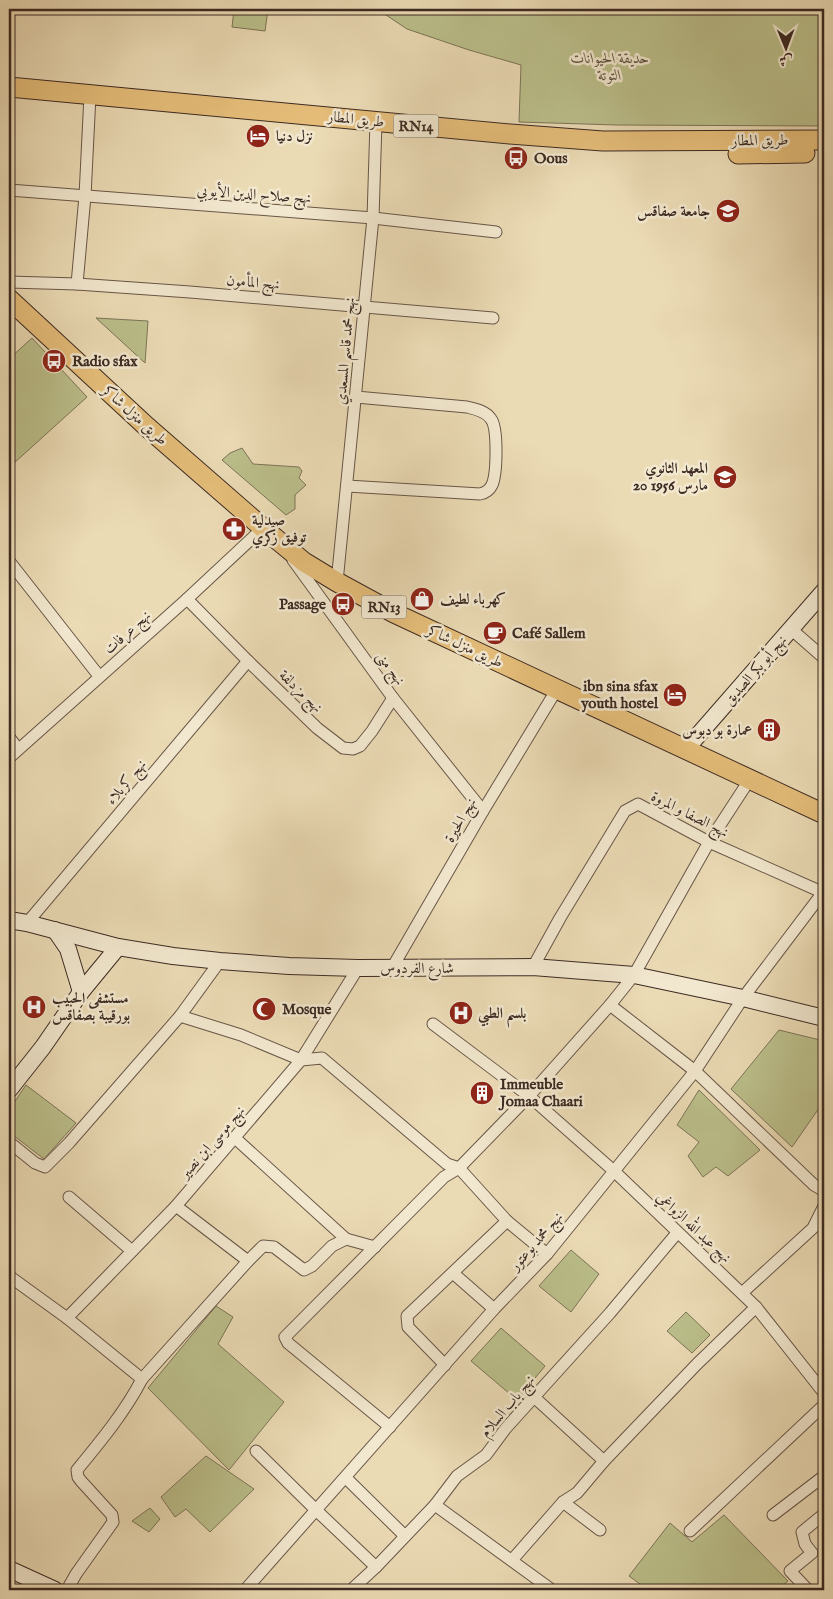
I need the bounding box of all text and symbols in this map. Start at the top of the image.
north arrow [760,22,810,72]
park label: حديقة الحيوانات التوتة [571,49,649,85]
text: ش [779,51,793,69]
street label: طريق المطار [325,107,385,132]
road number: RN14 [394,114,438,138]
hotel icon: نزل دنيا [245,123,271,149]
place label: نزل دنيا [276,127,313,146]
street label: طريق المطار [729,131,789,151]
bus stop icon: Oous [503,145,529,171]
place label: Oous [534,149,568,168]
street label: نهج صلاح الدين الأيوبي [196,179,312,212]
school or university icon: جامعة صفاقس [715,198,741,224]
place label: جامعة صفاقس [637,202,710,221]
street label: نهج المأمون [225,269,281,298]
street label: نهج محمد قاسم المسعدي [331,296,365,406]
bus stop icon: Radio sfax [41,348,67,374]
place label: Radio sfax [72,352,138,371]
street label: طريق منزل شاكر [96,380,171,450]
place label: المعهد الثانوي 20 مارس 1956 [633,459,708,495]
school or university icon: المعهد الثانوي 20 مارس 1956 [712,464,738,490]
place label: صيدلية توفيق زكري [252,511,307,549]
pharmacy icon: صيدلية توفيق زكري [221,516,247,542]
shop icon: كهرباء لطيف [409,586,435,612]
place label: كهرباء لطيف [440,590,506,609]
bus stop icon: Passage [330,591,356,617]
place label: Passage [279,595,326,614]
road number: RN13 [362,596,406,618]
street label: نهج عرفات [100,606,157,661]
street label: طريق منزل شاكر [422,620,506,672]
cafe icon: Café Sallem [482,620,508,646]
place label: Café Sallem [512,624,586,643]
street label: نهج أبو بكر الصديق [718,630,794,712]
street label: نهج منى [369,648,409,691]
street label: نهج مزدلفة [272,666,327,720]
place label: ibn sina sfax youth hostel [580,677,659,713]
hotel icon: ibn sina sfax youth hostel [662,682,688,708]
building icon: عمارة بو دبوس [756,717,782,743]
place label: عمارة بو دبوس [682,721,752,740]
street label: نهج كربلاء [102,756,154,812]
street label: نهج الصفا و المروة [646,787,732,846]
street label: نهج الحيرة [440,794,484,848]
street label: شارع الفردوس [380,959,454,981]
place label: مستشفى الحبيب بورقيبة بصفاقس [52,989,130,1025]
hospital icon: مستشفى الحبيب بورقيبة بصفاقس [21,994,47,1020]
mosque icon: Mosque [251,996,277,1022]
place label: Mosque [282,1000,332,1019]
hospital icon: بلسم الطبي [448,1000,474,1026]
place label: بلسم الطبي [478,1004,526,1028]
place label: Immeuble Jomaa Chaari [498,1075,583,1111]
building icon: Immeuble Jomaa Chaari [469,1080,495,1106]
street label: نهج موسى ابن نصير [174,1102,252,1187]
street label: نهج عبد الله الزواغي [649,1186,737,1270]
street label: نهج محمد بوعتور [504,1208,570,1279]
street label: نهج باب السلام [476,1371,542,1444]

